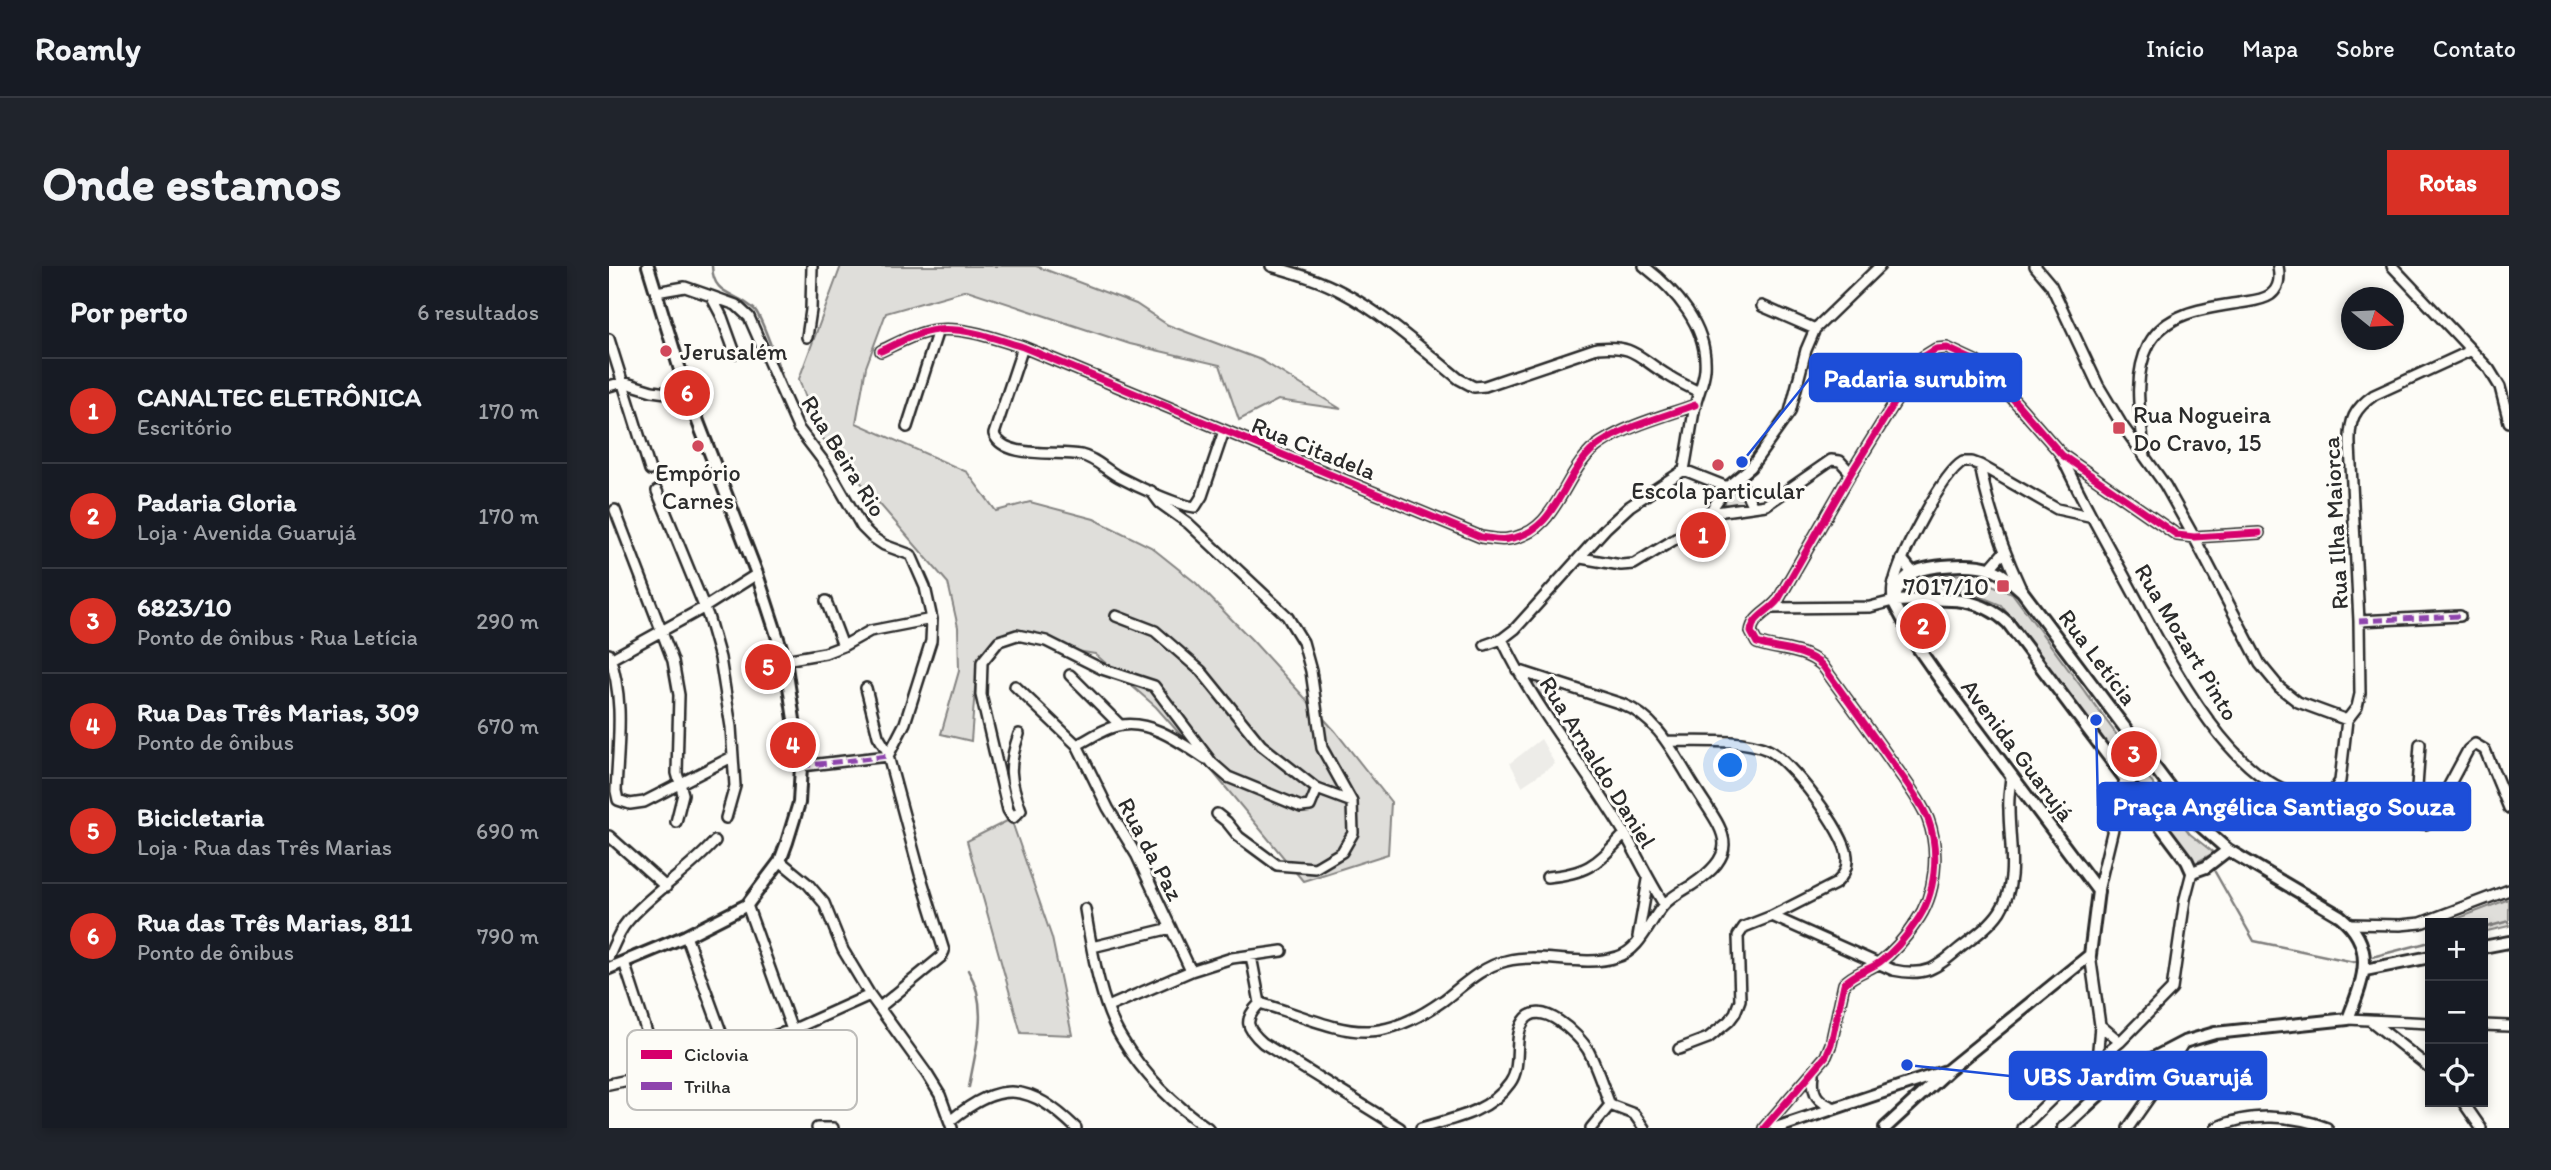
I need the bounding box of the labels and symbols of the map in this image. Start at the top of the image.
north arrow [2341,287,2404,350]
place label: Jerusalém [680,337,787,366]
marker: Jerusalém [658,343,674,359]
callout: Padaria surubim [1810,354,2021,401]
text: Padaria surubim [1823,362,2007,394]
pin: 6 [664,367,710,419]
street label: Rua Beira Rio [795,390,893,522]
place label: Rua Nogueira Do Cravo, 15 [2133,400,2271,457]
street label: Rua Citadela [1248,410,1381,486]
marker: Rua Nogueira Do Cravo, 15 [2111,420,2127,436]
street label: Rua Ilha Maiorca [2316,435,2354,610]
marker: Empório Carnes [690,438,706,454]
marker: Escola particular [1710,457,1726,473]
place label: Empório Carnes [655,458,741,515]
place label: Escola particular [1631,476,1805,505]
pin: 1 [1680,509,1726,561]
street label: Rua Mozart Pinto [2129,558,2245,726]
place label: 7017/10 [1903,572,1989,601]
marker: 7017/10 [1995,578,2011,594]
pin: 2 [1900,600,1946,652]
street label: Rua Letícia [2053,603,2144,711]
pin: 5 [745,641,791,693]
street label: Rua Arnaldo Daniel [1533,670,1663,854]
street label: Avenida Guarujá [1955,673,2081,827]
pin: 4 [770,719,816,771]
pin: 3 [2111,728,2157,780]
your location [1713,748,1747,782]
callout: Praça Angélica Santiago Souza [2098,783,2470,830]
text: Praça Angélica Santiago Souza [2113,790,2456,822]
street label: Rua da Paz [1112,793,1190,906]
legend [627,1030,857,1110]
text: Ciclovia [684,1043,749,1066]
callout: UBS Jardim Guarujá [2010,1052,2266,1099]
text: UBS Jardim Guarujá [2023,1060,2253,1092]
text: Trilha [684,1075,731,1098]

